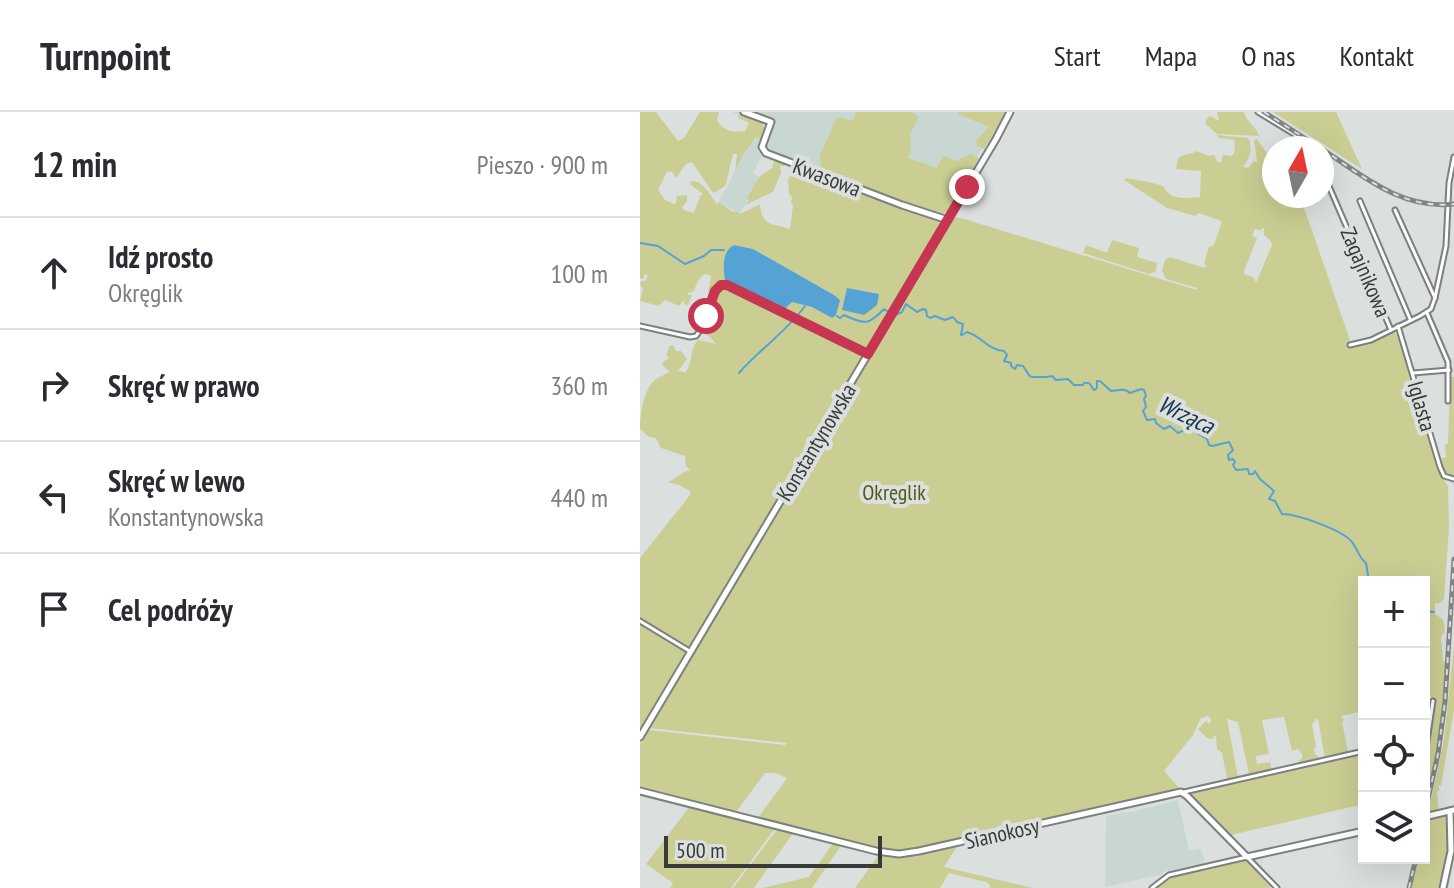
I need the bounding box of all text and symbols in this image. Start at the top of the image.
text: Turnpoint [40,31,170,80]
text: Start [1054,37,1101,74]
text: Mapa [1145,37,1197,74]
text: O nas [1241,37,1295,74]
text: Kontakt [1339,37,1414,74]
north arrow [1262,136,1334,208]
text: 12 min [32,142,117,186]
text: Pieszo · 900 m [477,148,608,181]
street label: Kwasowa [789,151,865,203]
route end [949,169,985,205]
street label: Zagajnikowa [1335,223,1397,321]
text: Idź prosto [108,237,213,276]
icon: ahead [32,251,76,295]
text: 100 m [550,257,608,290]
text: Okręglik [108,276,183,309]
route start [688,298,724,334]
icon: right [32,363,76,407]
text: Skręć w prawo [108,366,260,405]
text: 360 m [550,369,608,402]
street label: Konstantynowska [770,378,862,506]
street label: Iglasta [1402,378,1442,434]
water label: Wrząca [1153,388,1220,441]
text: Skręć w lewo [108,461,245,500]
icon: left [32,475,76,519]
park label: Okręglik [862,478,926,506]
text: 440 m [550,481,608,514]
text: Konstantynowska [108,500,264,533]
map controls [1358,576,1430,864]
button: + [1358,576,1430,648]
icon: arrive [32,587,76,631]
text: Cel podróży [108,590,233,629]
button: − [1358,648,1430,720]
button: locate [1358,720,1430,792]
button: layers [1358,792,1430,864]
street label: Sianokosy [962,811,1043,855]
scale bar [664,832,882,868]
text: 500 m [676,836,725,864]

